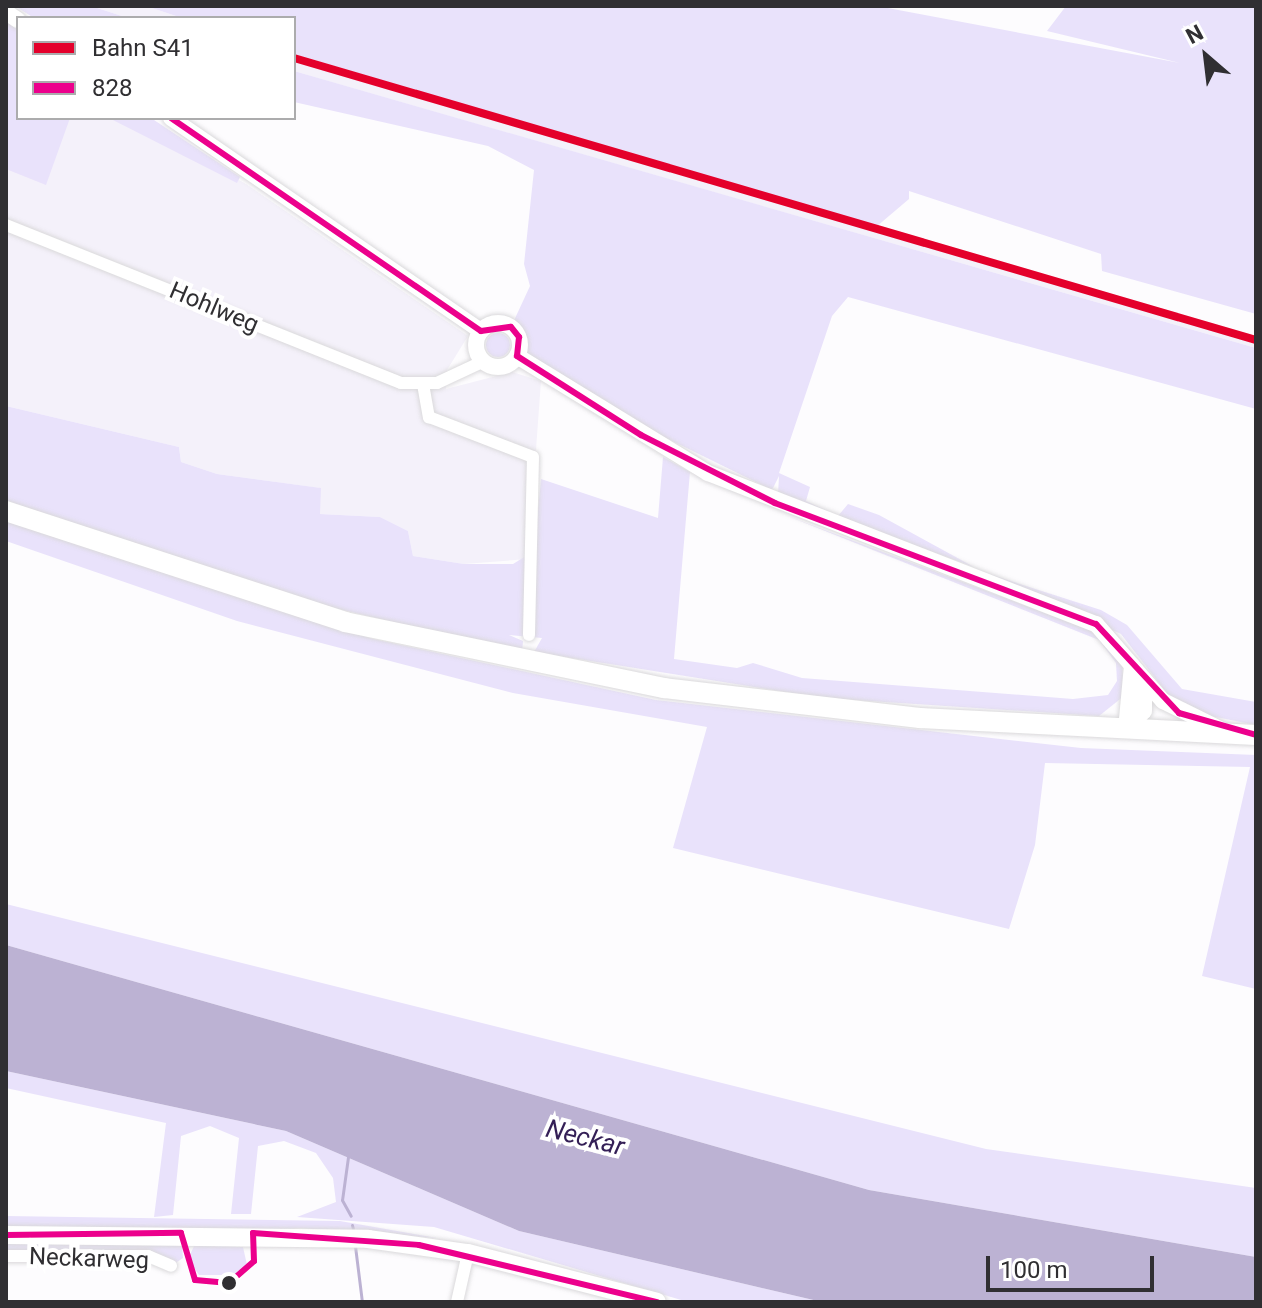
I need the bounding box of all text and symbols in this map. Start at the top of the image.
legend [16,16,296,120]
north arrow [1166,16,1246,96]
text: N [1182,20,1207,49]
text: Bahn S41 [92,34,194,62]
text: 828 [92,74,132,102]
street label: Hohlweg [165,276,263,340]
water label: Neckar [543,1113,627,1163]
scale bar [990,1240,1158,1290]
street label: Neckarweg [28,1243,150,1275]
text: 100 m [1000,1256,1067,1284]
unlabelled marker [221,1275,237,1291]

